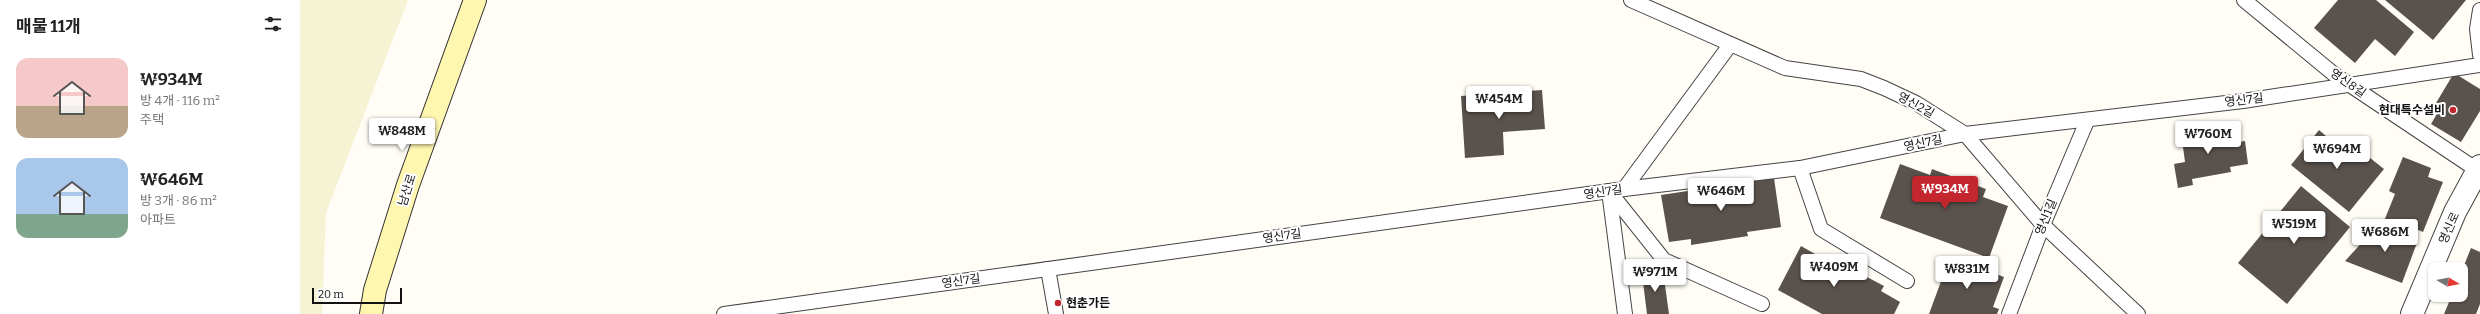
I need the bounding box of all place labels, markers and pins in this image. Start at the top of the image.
pin: ₩454M [1471,86,1527,120]
place label: 현대특수설비 [2379,103,2445,117]
marker: 현대특수설비 [2448,105,2458,115]
pin: ₩848M [374,118,430,152]
pin: ₩760M [2180,121,2236,155]
pin: ₩694M [2309,136,2365,170]
pin: ₩934M [1917,176,1973,210]
pin: ₩646M [1693,178,1749,212]
pin: ₩519M [2266,211,2322,245]
pin: ₩686M [2357,219,2413,253]
pin: ₩409M [1806,254,1862,288]
pin: ₩831M [1939,256,1995,290]
pin: ₩971M [1627,259,1683,293]
place label: 현춘가든 [1066,296,1110,310]
marker: 현춘가든 [1053,298,1063,308]

